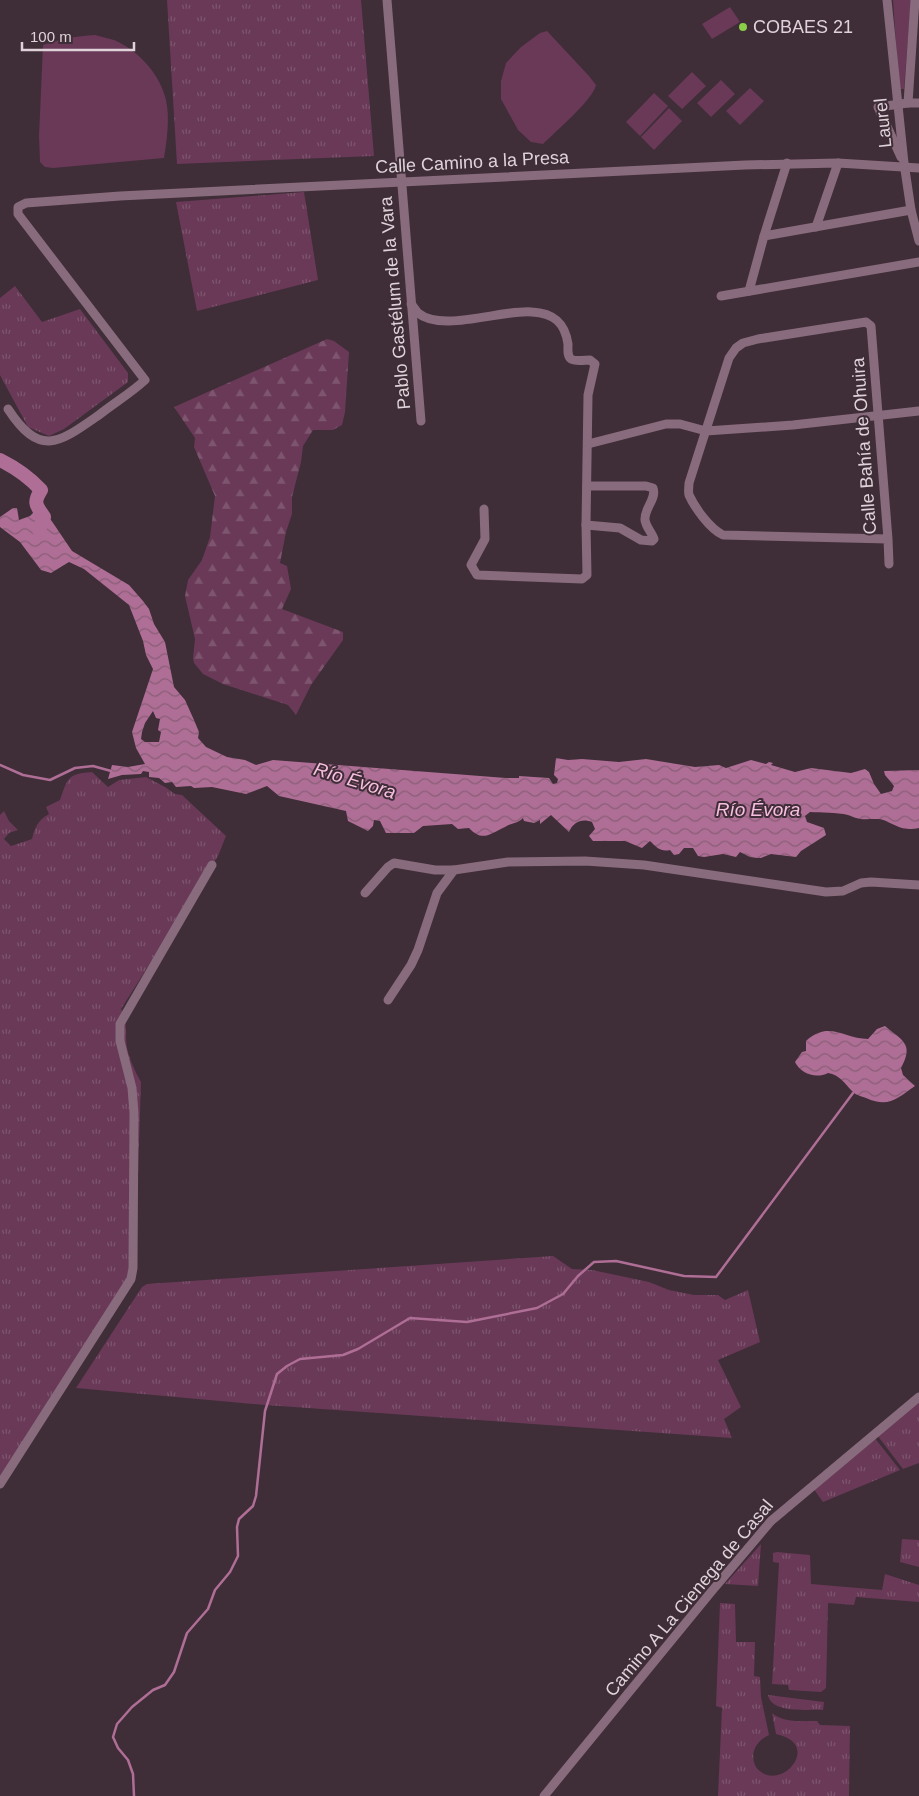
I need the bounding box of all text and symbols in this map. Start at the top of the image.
place label: COBAES 21 [753,17,853,37]
scale bar [22,20,135,52]
marker: COBAES 21 [737,21,749,33]
text: 100 m [30,28,72,45]
street label: Laurel [870,97,896,149]
street label: Calle Camino a la Presa [375,147,570,177]
street label: Pablo Gastélum de la Vara [376,195,414,410]
street label: Calle Bahía de Ohuira [848,356,880,535]
water label: Río Évora [311,758,398,803]
water label: Río Évora [716,799,800,820]
street label: Camino A La Cienega de Casal [601,1496,777,1700]

